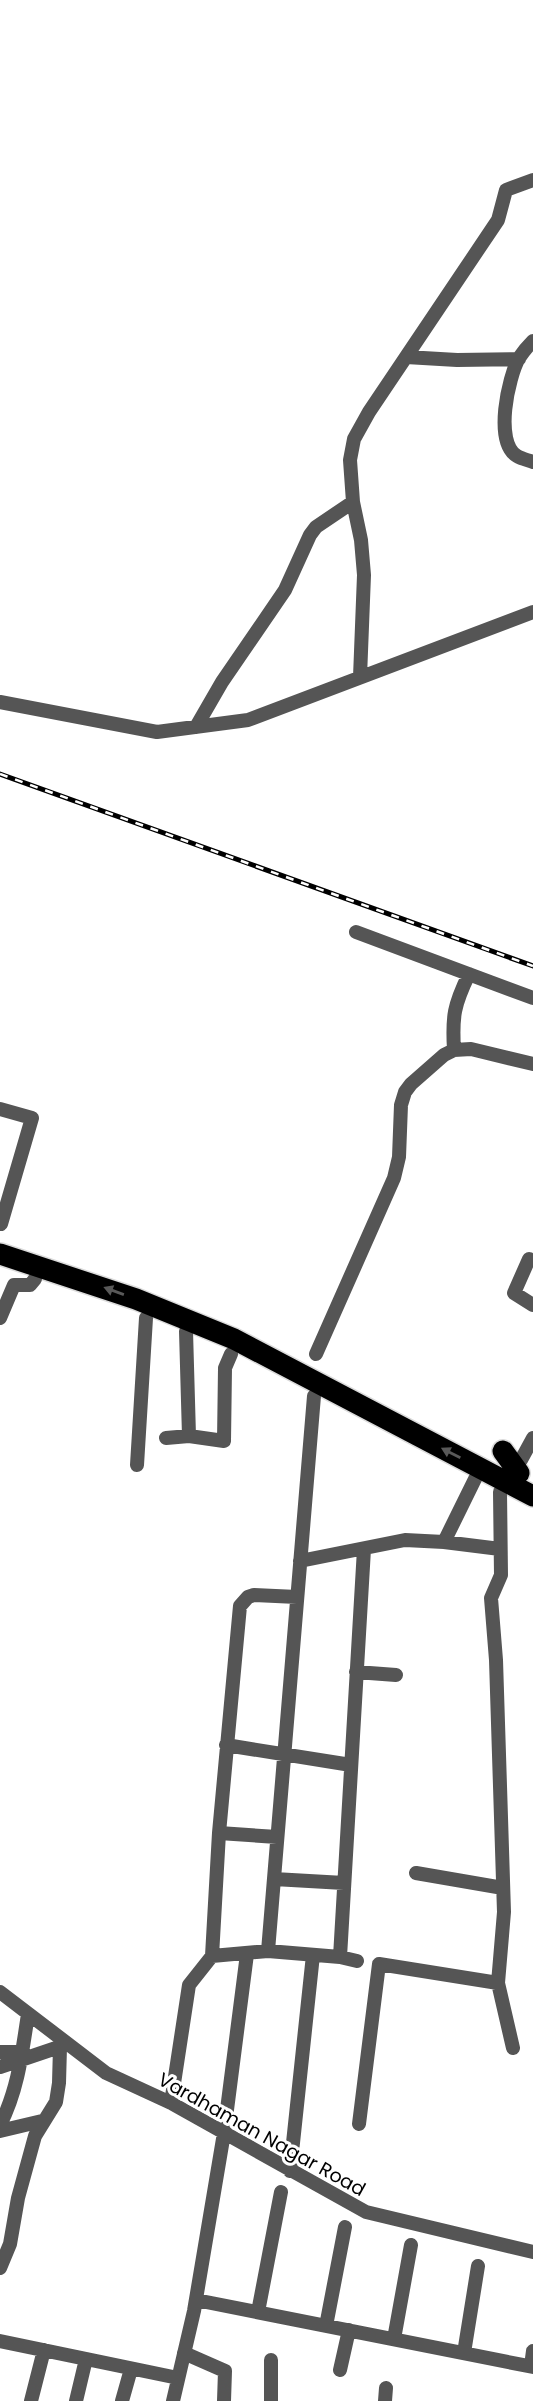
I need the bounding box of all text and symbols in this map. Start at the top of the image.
one-way arrow [103,1285,124,1296]
one-way arrow [441,1447,461,1458]
street label: Vardhaman Nagar Road [153,2066,371,2203]

